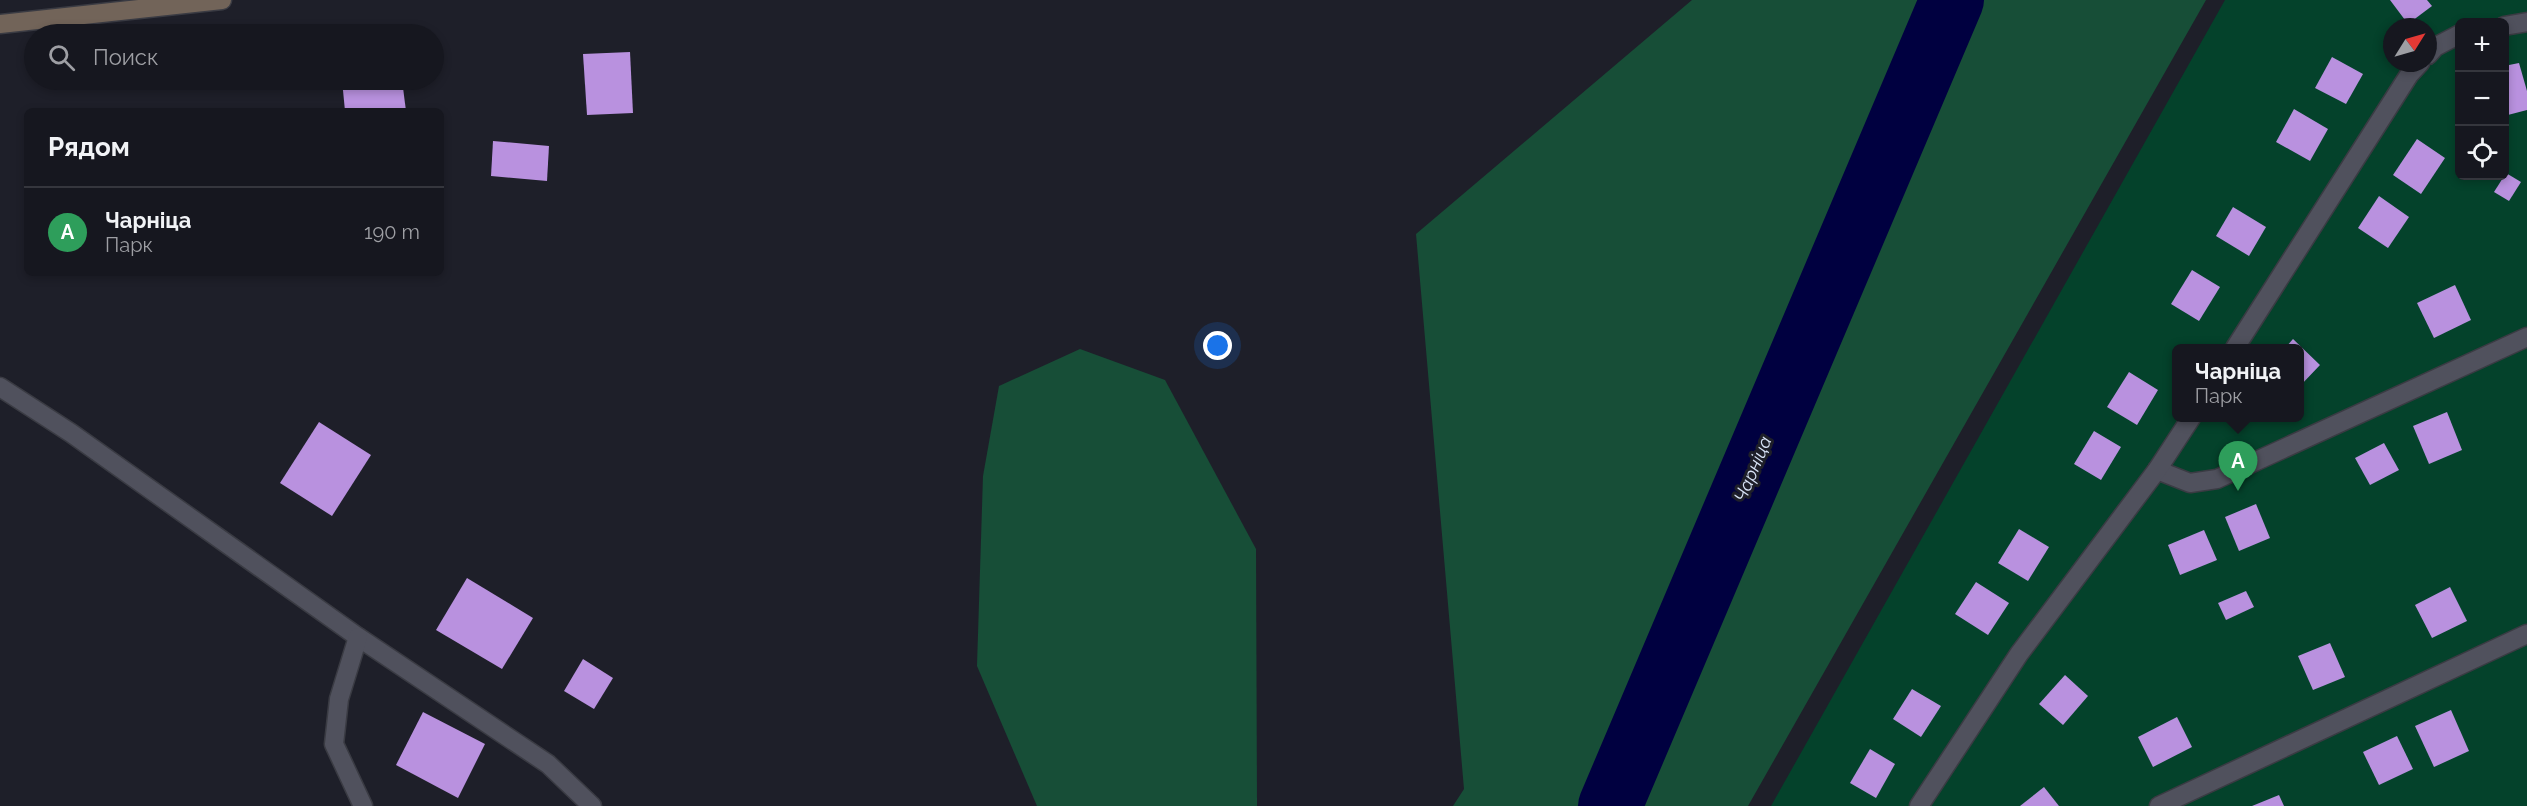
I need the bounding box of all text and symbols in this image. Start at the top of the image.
north arrow [2383,18,2437,72]
map controls [2455,18,2509,180]
button: + [2455,18,2509,72]
search box [24,24,444,90]
icon: search [45,41,78,74]
text: Поиск [93,44,158,70]
button: − [2455,72,2509,126]
button: locate [2455,126,2509,180]
text: Рядом [48,132,130,162]
text: Чарніца [105,207,191,233]
text: A [61,220,74,244]
text: 190 m [364,220,420,244]
text: Парк [105,233,153,257]
your location [1203,331,1232,360]
popup [2172,344,2304,422]
text: Чарніца [2195,358,2281,384]
text: Парк [2195,384,2243,408]
water label: Чарніца [1729,433,1776,505]
pin: A [2218,442,2258,491]

